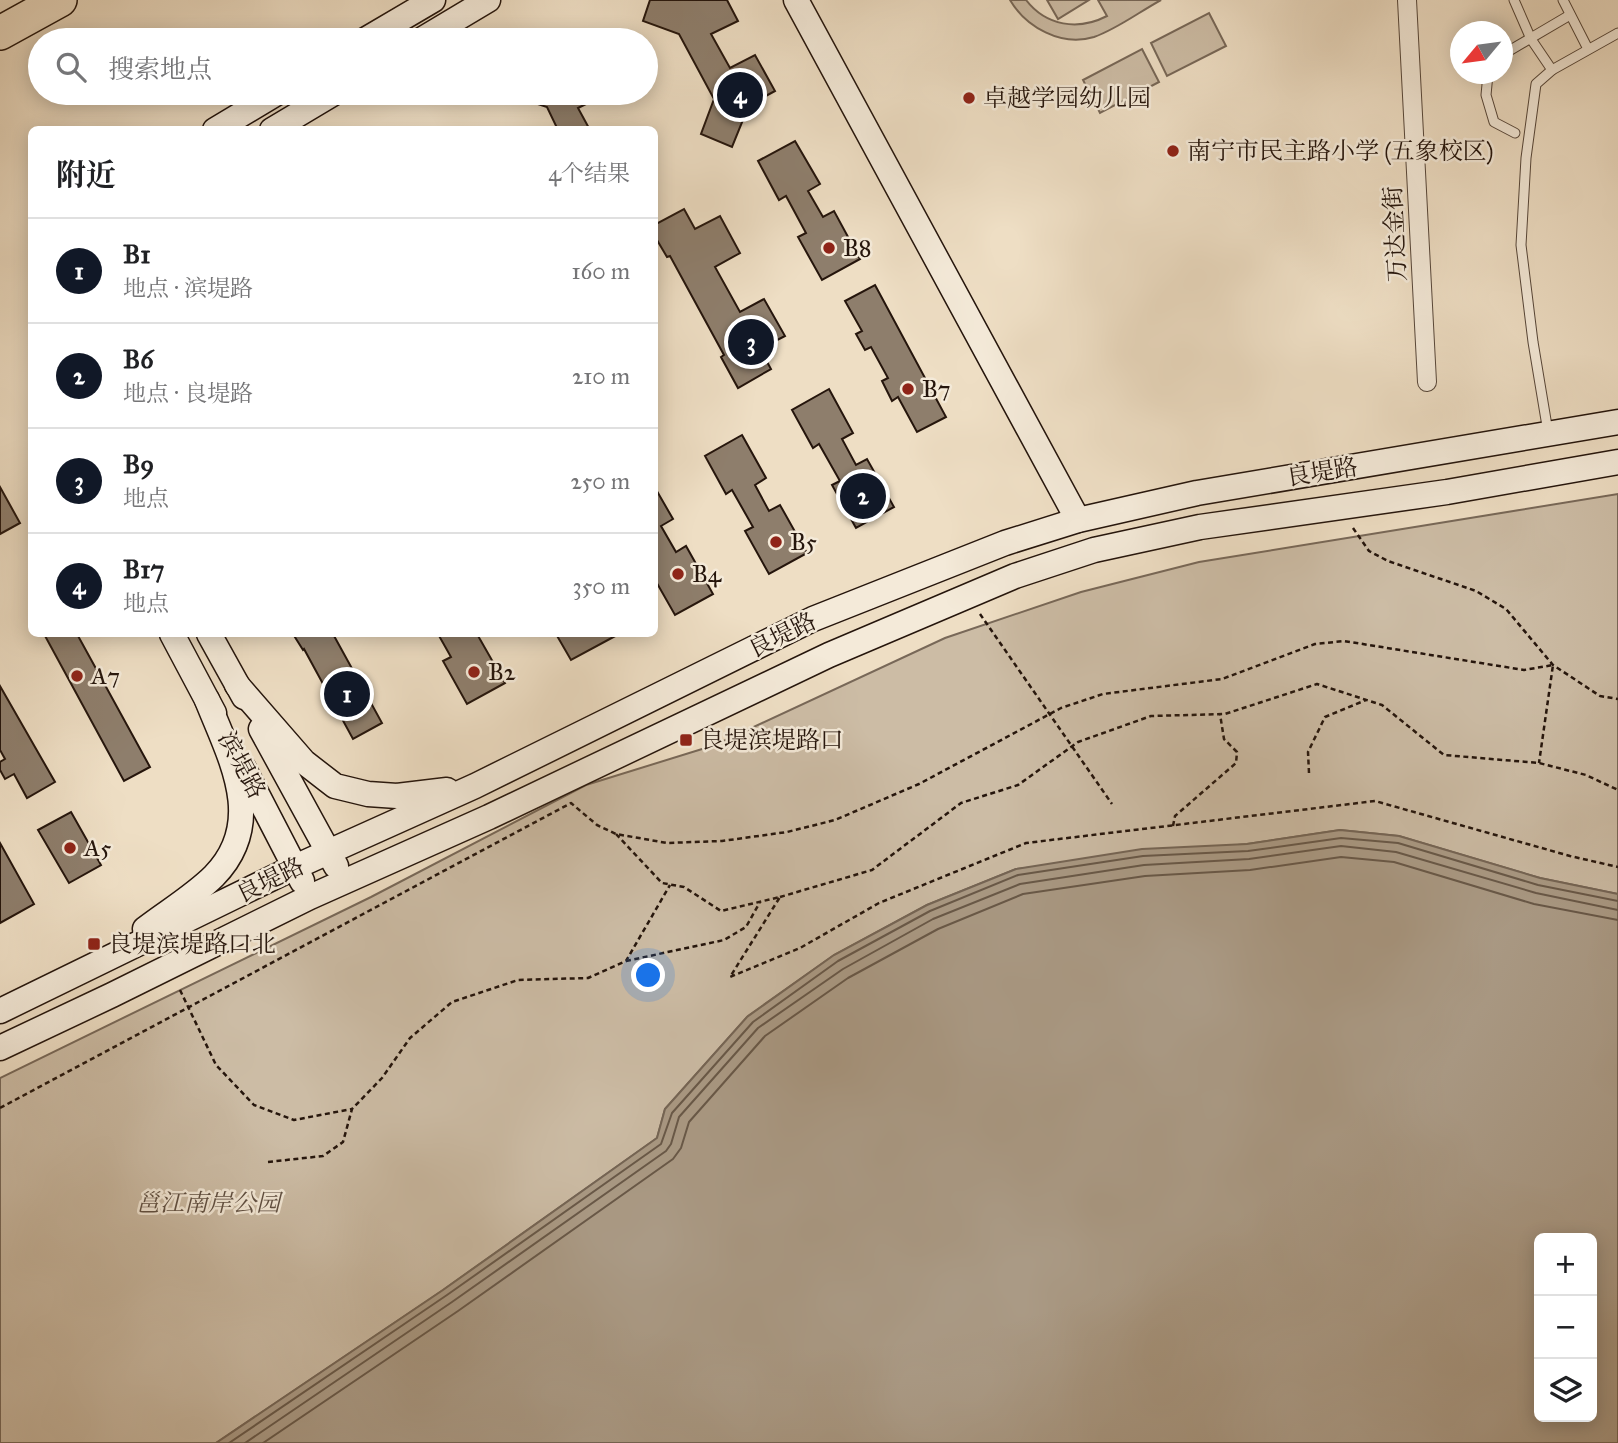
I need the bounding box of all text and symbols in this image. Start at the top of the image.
north arrow [1450,21,1513,84]
search box [28,28,658,105]
icon: search [52,48,90,86]
text: 搜索地点 [108,53,212,85]
pin: 4 [717,69,763,121]
place label: 卓越学园幼儿园 [983,83,1151,113]
marker: 卓越学园幼儿园 [961,90,977,106]
place label: 南宁市民主路小学 (五象校区) [1187,136,1494,166]
marker: 南宁市民主路小学 (五象校区) [1165,143,1181,159]
text: 附近 [56,157,116,193]
text: 4个结果 [548,159,630,187]
street label: 万达金街 [1378,185,1412,283]
place label: B8 [843,233,872,263]
text: B1 [123,238,150,270]
marker: B8 [821,240,837,256]
text: 1 [74,257,84,285]
text: 160 m [572,257,630,285]
text: 地点 · 滨堤路 [123,274,253,302]
pin: 3 [728,316,774,368]
text: B6 [123,343,154,375]
text: 2 [73,362,85,390]
text: 210 m [572,362,630,390]
place label: B7 [922,374,951,404]
text: 地点 · 良堤路 [123,379,253,407]
marker: B7 [900,381,916,397]
text: B9 [123,448,154,480]
street label: 良堤路 [1284,452,1360,492]
text: 3 [74,467,84,495]
text: 250 m [570,467,630,495]
pin: 2 [840,470,886,522]
text: 地点 [123,484,169,512]
place label: B5 [790,527,817,557]
marker: B5 [768,534,784,550]
text: B17 [123,553,164,585]
place label: B4 [692,559,722,589]
marker: B4 [670,566,686,582]
text: 4 [73,572,85,600]
text: 350 m [572,572,630,600]
text: 地点 [123,589,169,617]
street label: 良堤路 [743,606,821,664]
place label: B2 [488,657,516,687]
place label: A7 [90,661,120,691]
marker: B2 [466,664,482,680]
marker: A7 [69,668,85,684]
pin: 1 [324,668,370,720]
place label: 良堤滨堤路口 [700,725,844,755]
street label: 滨堤路 [212,726,272,804]
marker: 良堤滨堤路口 [678,732,694,748]
place label: A5 [83,833,111,863]
marker: A5 [62,840,78,856]
street label: 良堤路 [231,851,309,909]
place label: 良堤滨堤路口北 [108,929,276,959]
marker: 良堤滨堤路口北 [86,936,102,952]
your location [631,958,665,992]
park label: 邕江南岸公园 [136,1188,284,1218]
map controls [1534,1233,1597,1422]
button: + [1534,1233,1597,1296]
button: − [1534,1296,1597,1359]
button: layers [1534,1359,1597,1422]

